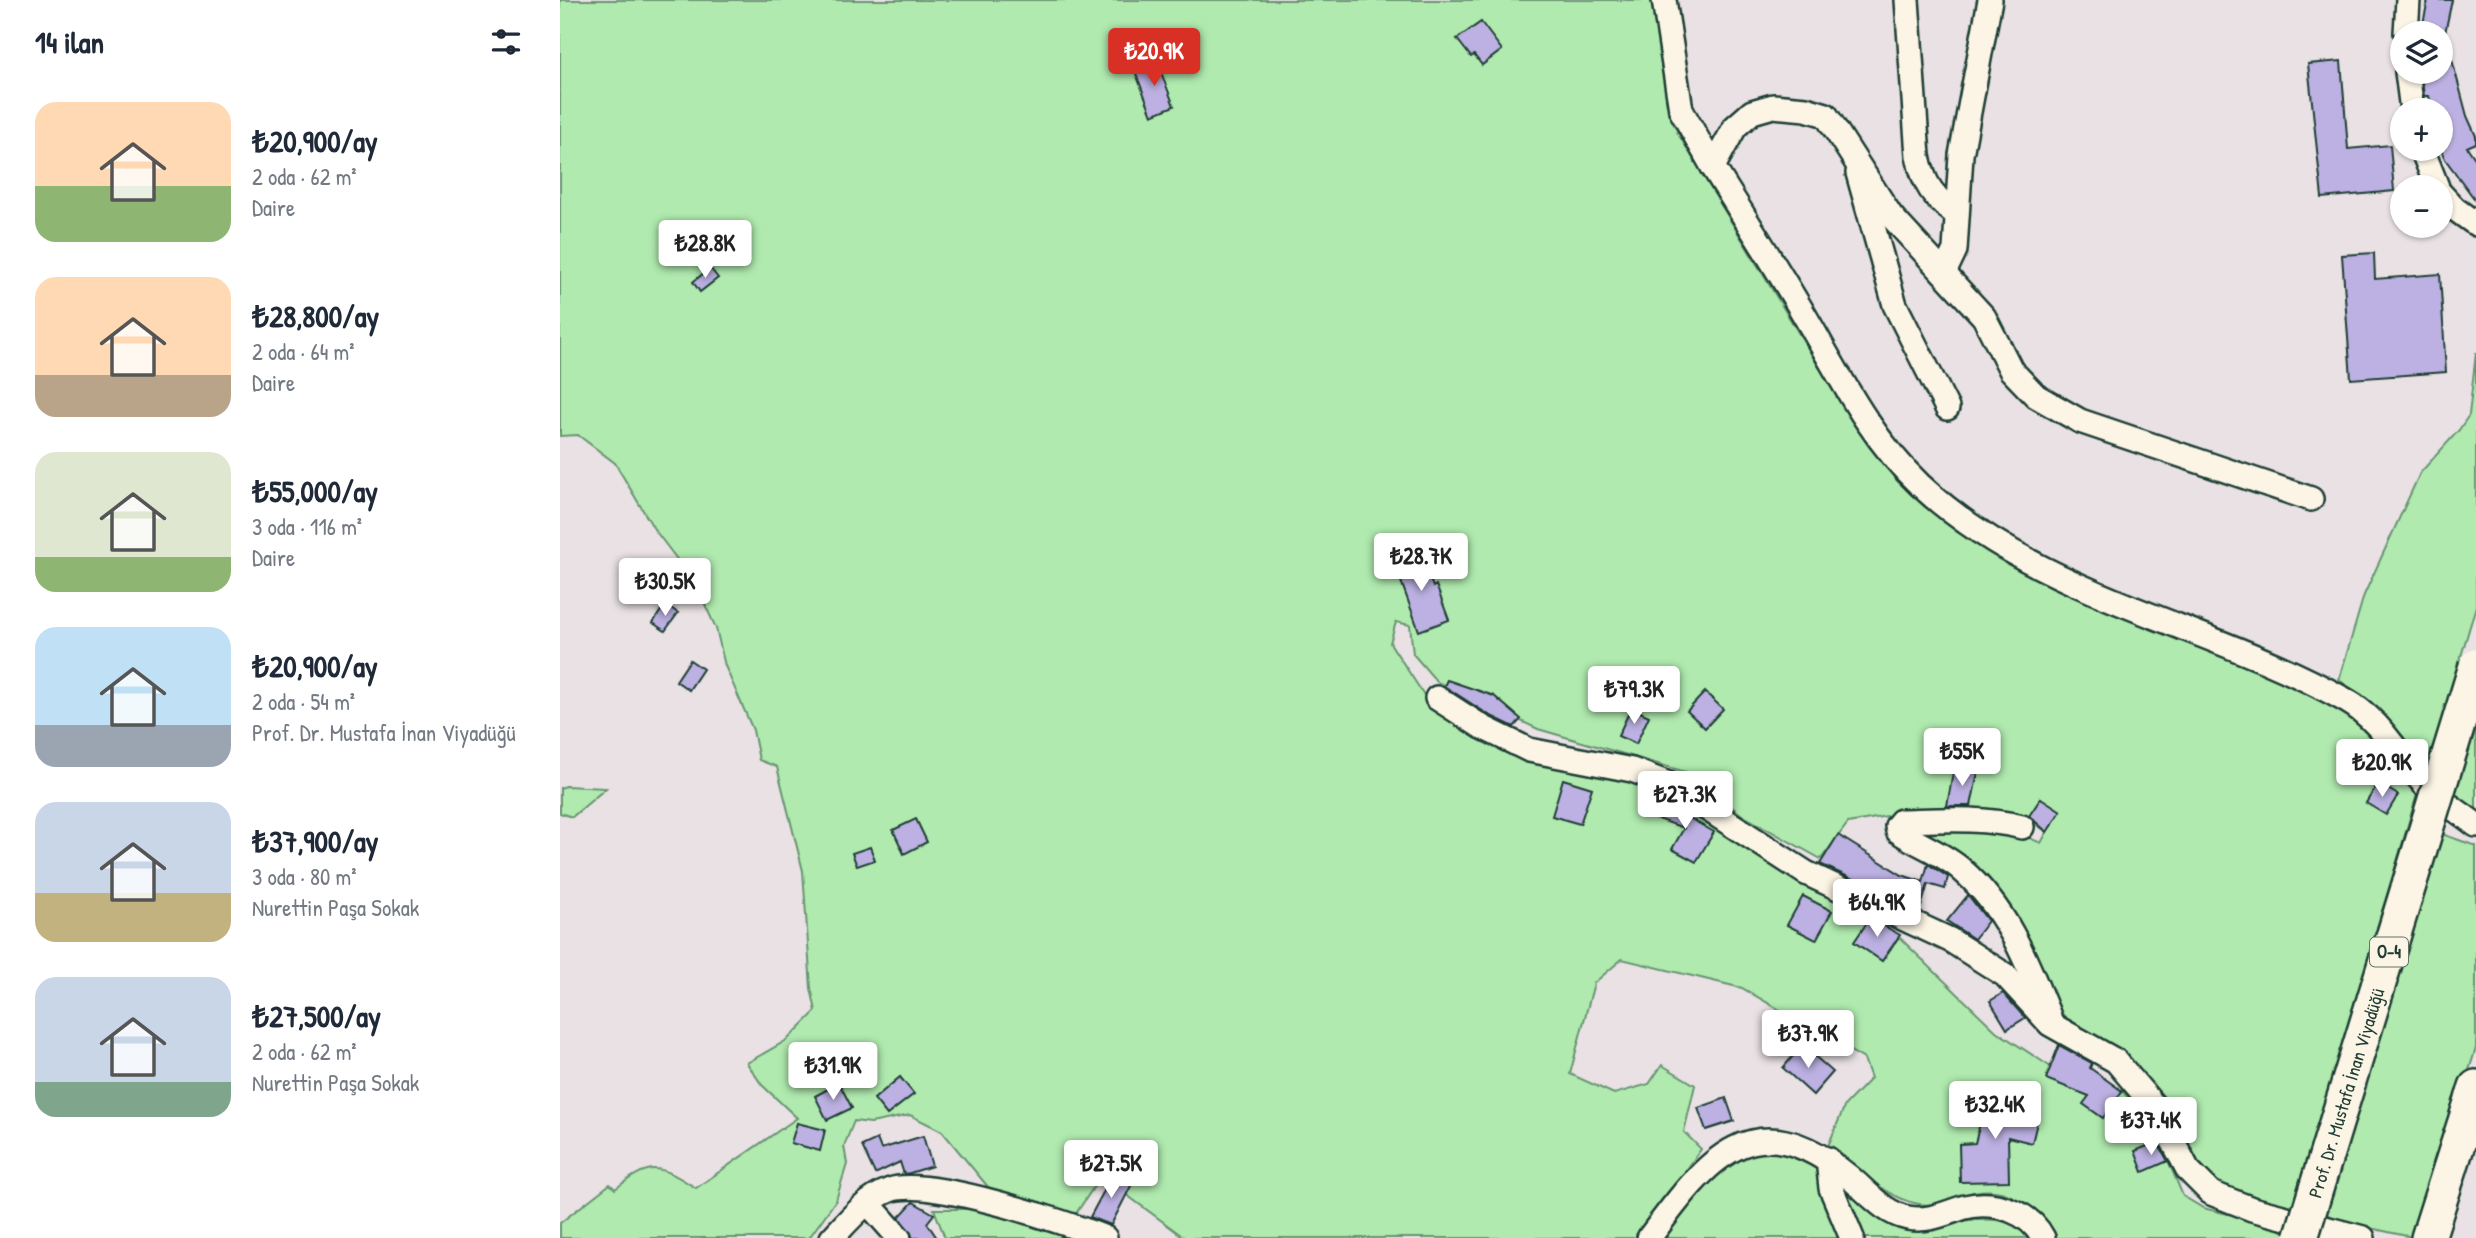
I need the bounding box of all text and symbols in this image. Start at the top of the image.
map controls [2390,21,2453,238]
button: layers [2390,21,2453,84]
text: 14 ilan [35,22,104,62]
icon: filters [487,23,525,61]
pin: ₺20.9K [1097,28,1211,88]
text: ₺20.9K [1124,35,1184,66]
button: + [2390,98,2453,161]
text: ₺20,900/ay [252,121,378,161]
icon: home [91,130,175,214]
text: 2 oda · 62 m² [252,161,357,192]
button: − [2390,175,2453,238]
text: Daire [252,192,295,223]
pin: ₺28.8K [648,220,762,280]
text: ₺28.8K [675,227,735,258]
text: ₺28,800/ay [252,296,379,336]
icon: home [91,305,175,389]
text: 2 oda · 64 m² [252,336,355,367]
text: Daire [252,367,295,398]
text: ₺55,000/ay [252,471,378,511]
icon: home [91,480,175,564]
text: 3 oda · 116 m² [252,511,362,542]
pin: ₺28.7K [1364,534,1478,593]
text: ₺28.7K [1390,540,1452,571]
text: Daire [252,542,295,573]
pin: ₺30.5K [608,558,722,618]
text: ₺30.5K [635,565,695,596]
text: ₺20,900/ay [252,646,378,686]
icon: home [91,655,175,739]
pin: ₺79.3K [1577,666,1691,726]
text: ₺79.3K [1604,673,1664,704]
text: 2 oda · 54 m² [252,686,355,717]
text: Prof. Dr. Mustafa İnan Viyadüğü [252,717,516,748]
pin: ₺55K [1921,728,2003,788]
text: ₺55K [1940,735,1984,766]
pin: ₺20.9K [2325,740,2439,799]
text: ₺20.9K [2352,746,2412,777]
pin: ₺27.3K [1628,772,1742,831]
text: ₺27.3K [1654,778,1716,809]
text: ₺37,900/ay [252,821,379,861]
icon: home [91,830,175,914]
text: 3 oda · 80 m² [252,861,357,892]
pin: ₺64.9K [1820,880,1934,939]
text: ₺64.9K [1849,886,1905,917]
text: Nurettin Paşa Sokak [252,892,419,923]
road number: O-4 [2370,937,2408,967]
street label: Prof. Dr. Mustafa İnan Viyadüğü [2302,985,2390,1201]
text: ₺27,500/ay [252,996,381,1036]
icon: home [91,1005,175,1089]
pin: ₺37.9K [1751,1010,1865,1070]
text: ₺37.9K [1778,1017,1838,1048]
text: 2 oda · 62 m² [252,1036,357,1067]
pin: ₺31.9K [776,1042,890,1102]
text: ₺31.9K [804,1049,862,1080]
text: Nurettin Paşa Sokak [252,1067,419,1098]
pin: ₺32.4K [1938,1082,2052,1141]
text: ₺32.4K [1965,1088,2025,1119]
pin: ₺37.4K [2094,1098,2208,1157]
text: ₺37.4K [2121,1104,2181,1135]
pin: ₺27.5K [1054,1140,1168,1200]
text: ₺27.5K [1080,1147,1142,1178]

